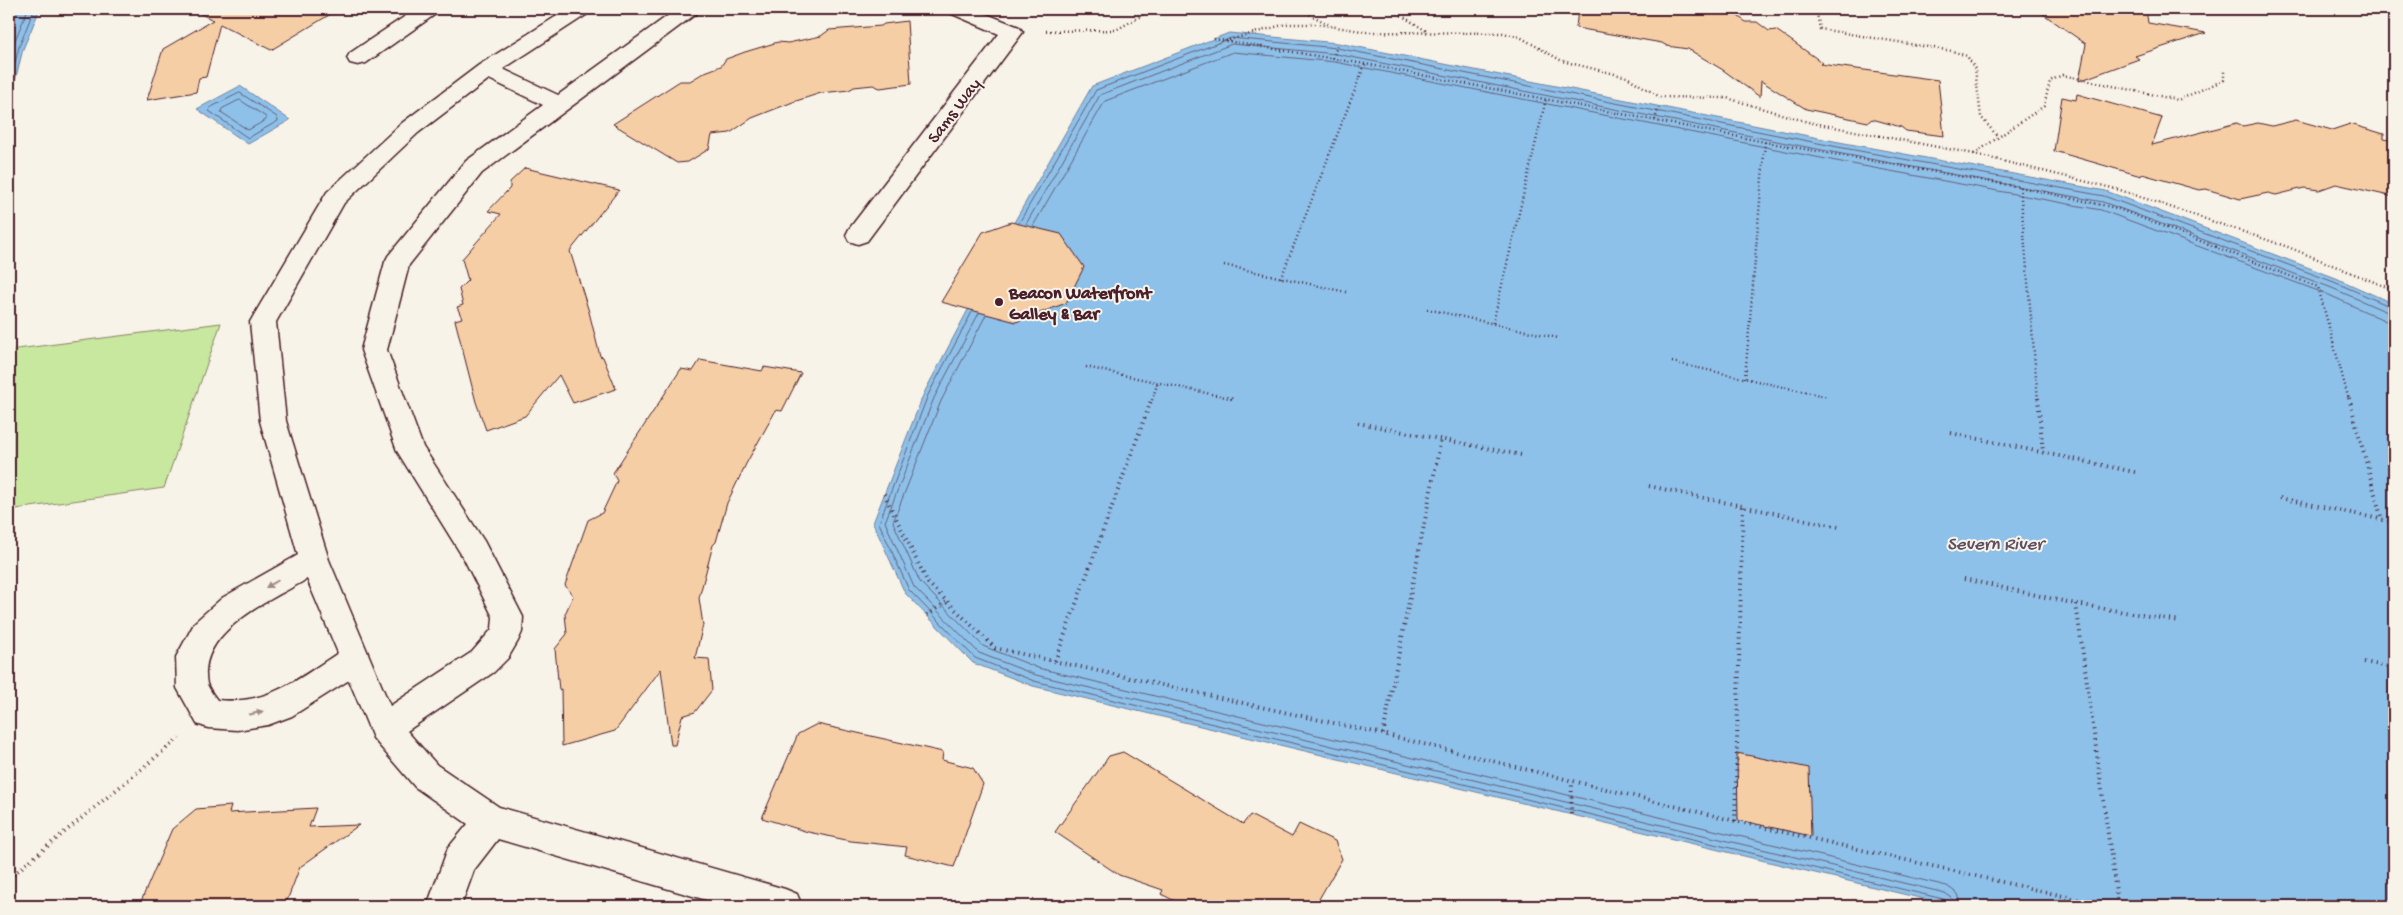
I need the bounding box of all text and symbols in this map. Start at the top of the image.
street label: Sams Way [924,75,986,148]
place label: Beacon Waterfront Galley & Bar [1008,284,1153,326]
marker: Beacon Waterfront Galley & Bar [993,296,1005,308]
water label: Severn River [1947,534,2047,557]
one-way arrow [266,580,279,589]
one-way arrow [249,709,264,717]

